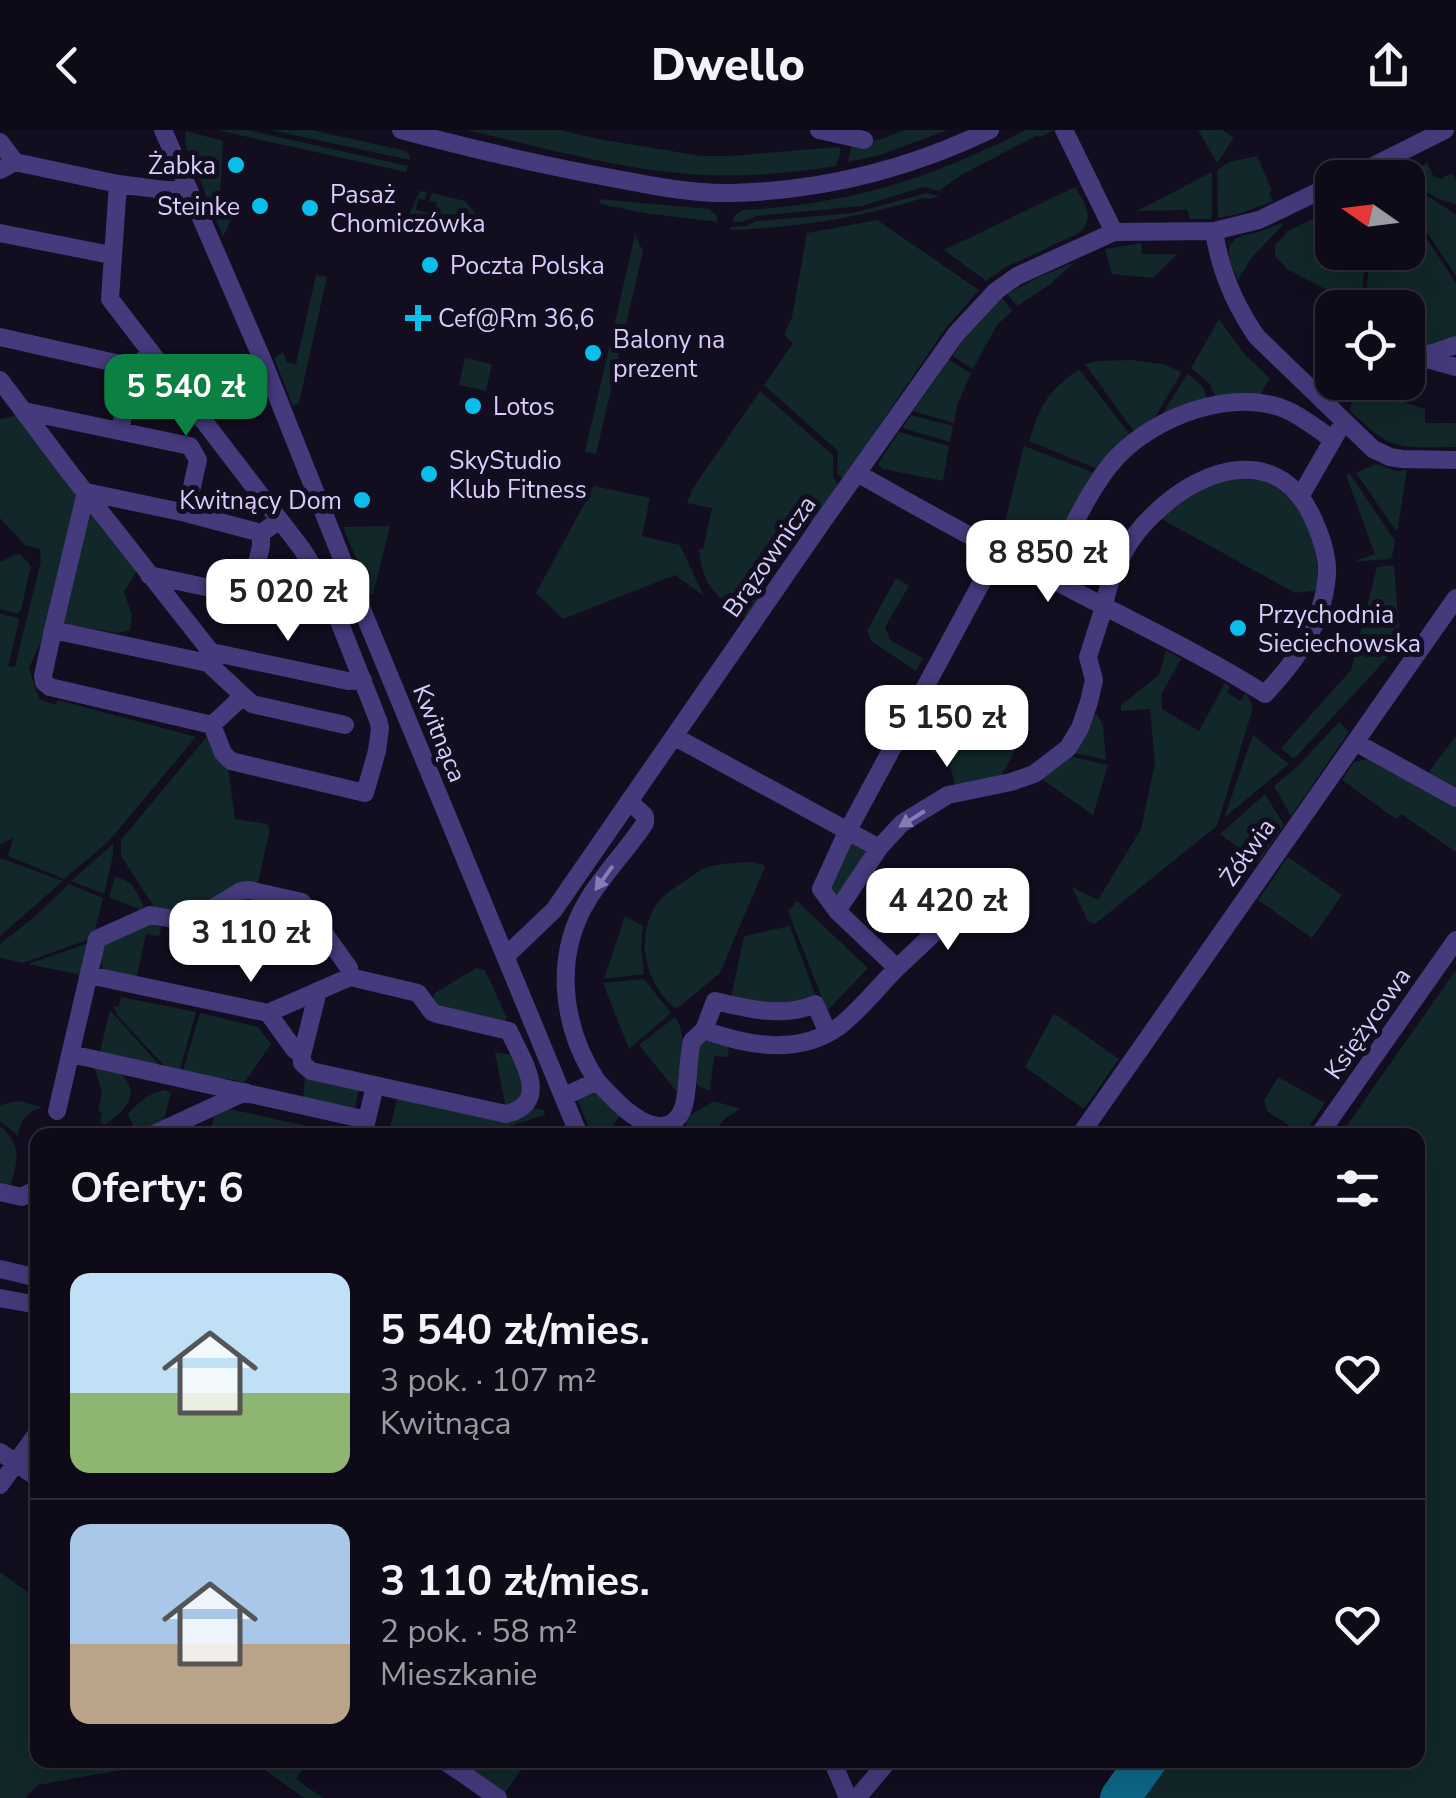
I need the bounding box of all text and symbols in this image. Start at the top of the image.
text: Dwello [651,35,805,96]
icon: back [40,38,95,93]
icon: share [1361,38,1416,93]
place label: Żabka [148,149,216,183]
marker: Żabka [225,154,247,176]
north arrow [1315,160,1425,270]
map controls [1315,160,1425,400]
place label: Pasaż Chomiczówka [330,178,485,241]
place label: Steinke [157,190,240,224]
marker: Steinke [249,195,271,217]
marker: Pasaż Chomiczówka [299,197,321,219]
place label: Poczta Polska [450,249,605,283]
marker: Poczta Polska [419,254,441,276]
button: locate [1315,290,1425,400]
place label: Cef@Rm 36,6 [438,302,594,336]
marker: Cef@Rm 36,6 [407,307,429,329]
place label: Balony na prezent [613,323,725,386]
marker: Balony na prezent [582,342,604,364]
pin: 5 540 zł [83,354,289,439]
text: 5 540 zł [126,365,246,408]
place label: Lotos [493,390,555,424]
marker: Lotos [462,395,484,417]
place label: SkyStudio Klub Fitness [449,444,587,507]
marker: SkyStudio Klub Fitness [418,463,440,485]
place label: Kwitnący Dom [179,484,342,518]
marker: Kwitnący Dom [351,489,373,511]
street label: Brązownicza [715,489,824,624]
pin: 8 850 zł [945,520,1151,605]
text: 8 850 zł [988,531,1108,574]
pin: 5 020 zł [185,559,391,644]
text: 5 020 zł [228,570,348,613]
place label: Przychodnia Sieciechowska [1258,598,1421,661]
marker: Przychodnia Sieciechowska [1227,617,1249,639]
street label: Kwitnąca [404,679,474,787]
pin: 5 150 zł [844,685,1050,770]
text: 5 150 zł [887,696,1007,739]
one-way arrow [898,809,926,827]
street label: Żółwia [1212,812,1283,893]
one-way arrow [594,864,614,891]
pin: 4 420 zł [845,868,1051,953]
text: 4 420 zł [888,879,1008,922]
pin: 3 110 zł [148,900,354,985]
text: 3 110 zł [191,911,311,954]
street label: Księżycowa [1317,961,1419,1086]
text: Oferty: 6 [70,1160,244,1217]
icon: filters [1330,1161,1385,1216]
text: 5 540 zł/mies. [380,1302,650,1359]
icon: home [150,1313,270,1433]
icon: heart [1330,1346,1385,1401]
text: 3 pok. · 107 m² [380,1359,597,1402]
text: Kwitnąca [380,1402,511,1445]
text: 3 110 zł/mies. [380,1553,650,1610]
icon: home [150,1564,270,1684]
icon: heart [1330,1597,1385,1652]
text: 2 pok. · 58 m² [380,1610,577,1653]
text: Mieszkanie [380,1653,537,1696]

